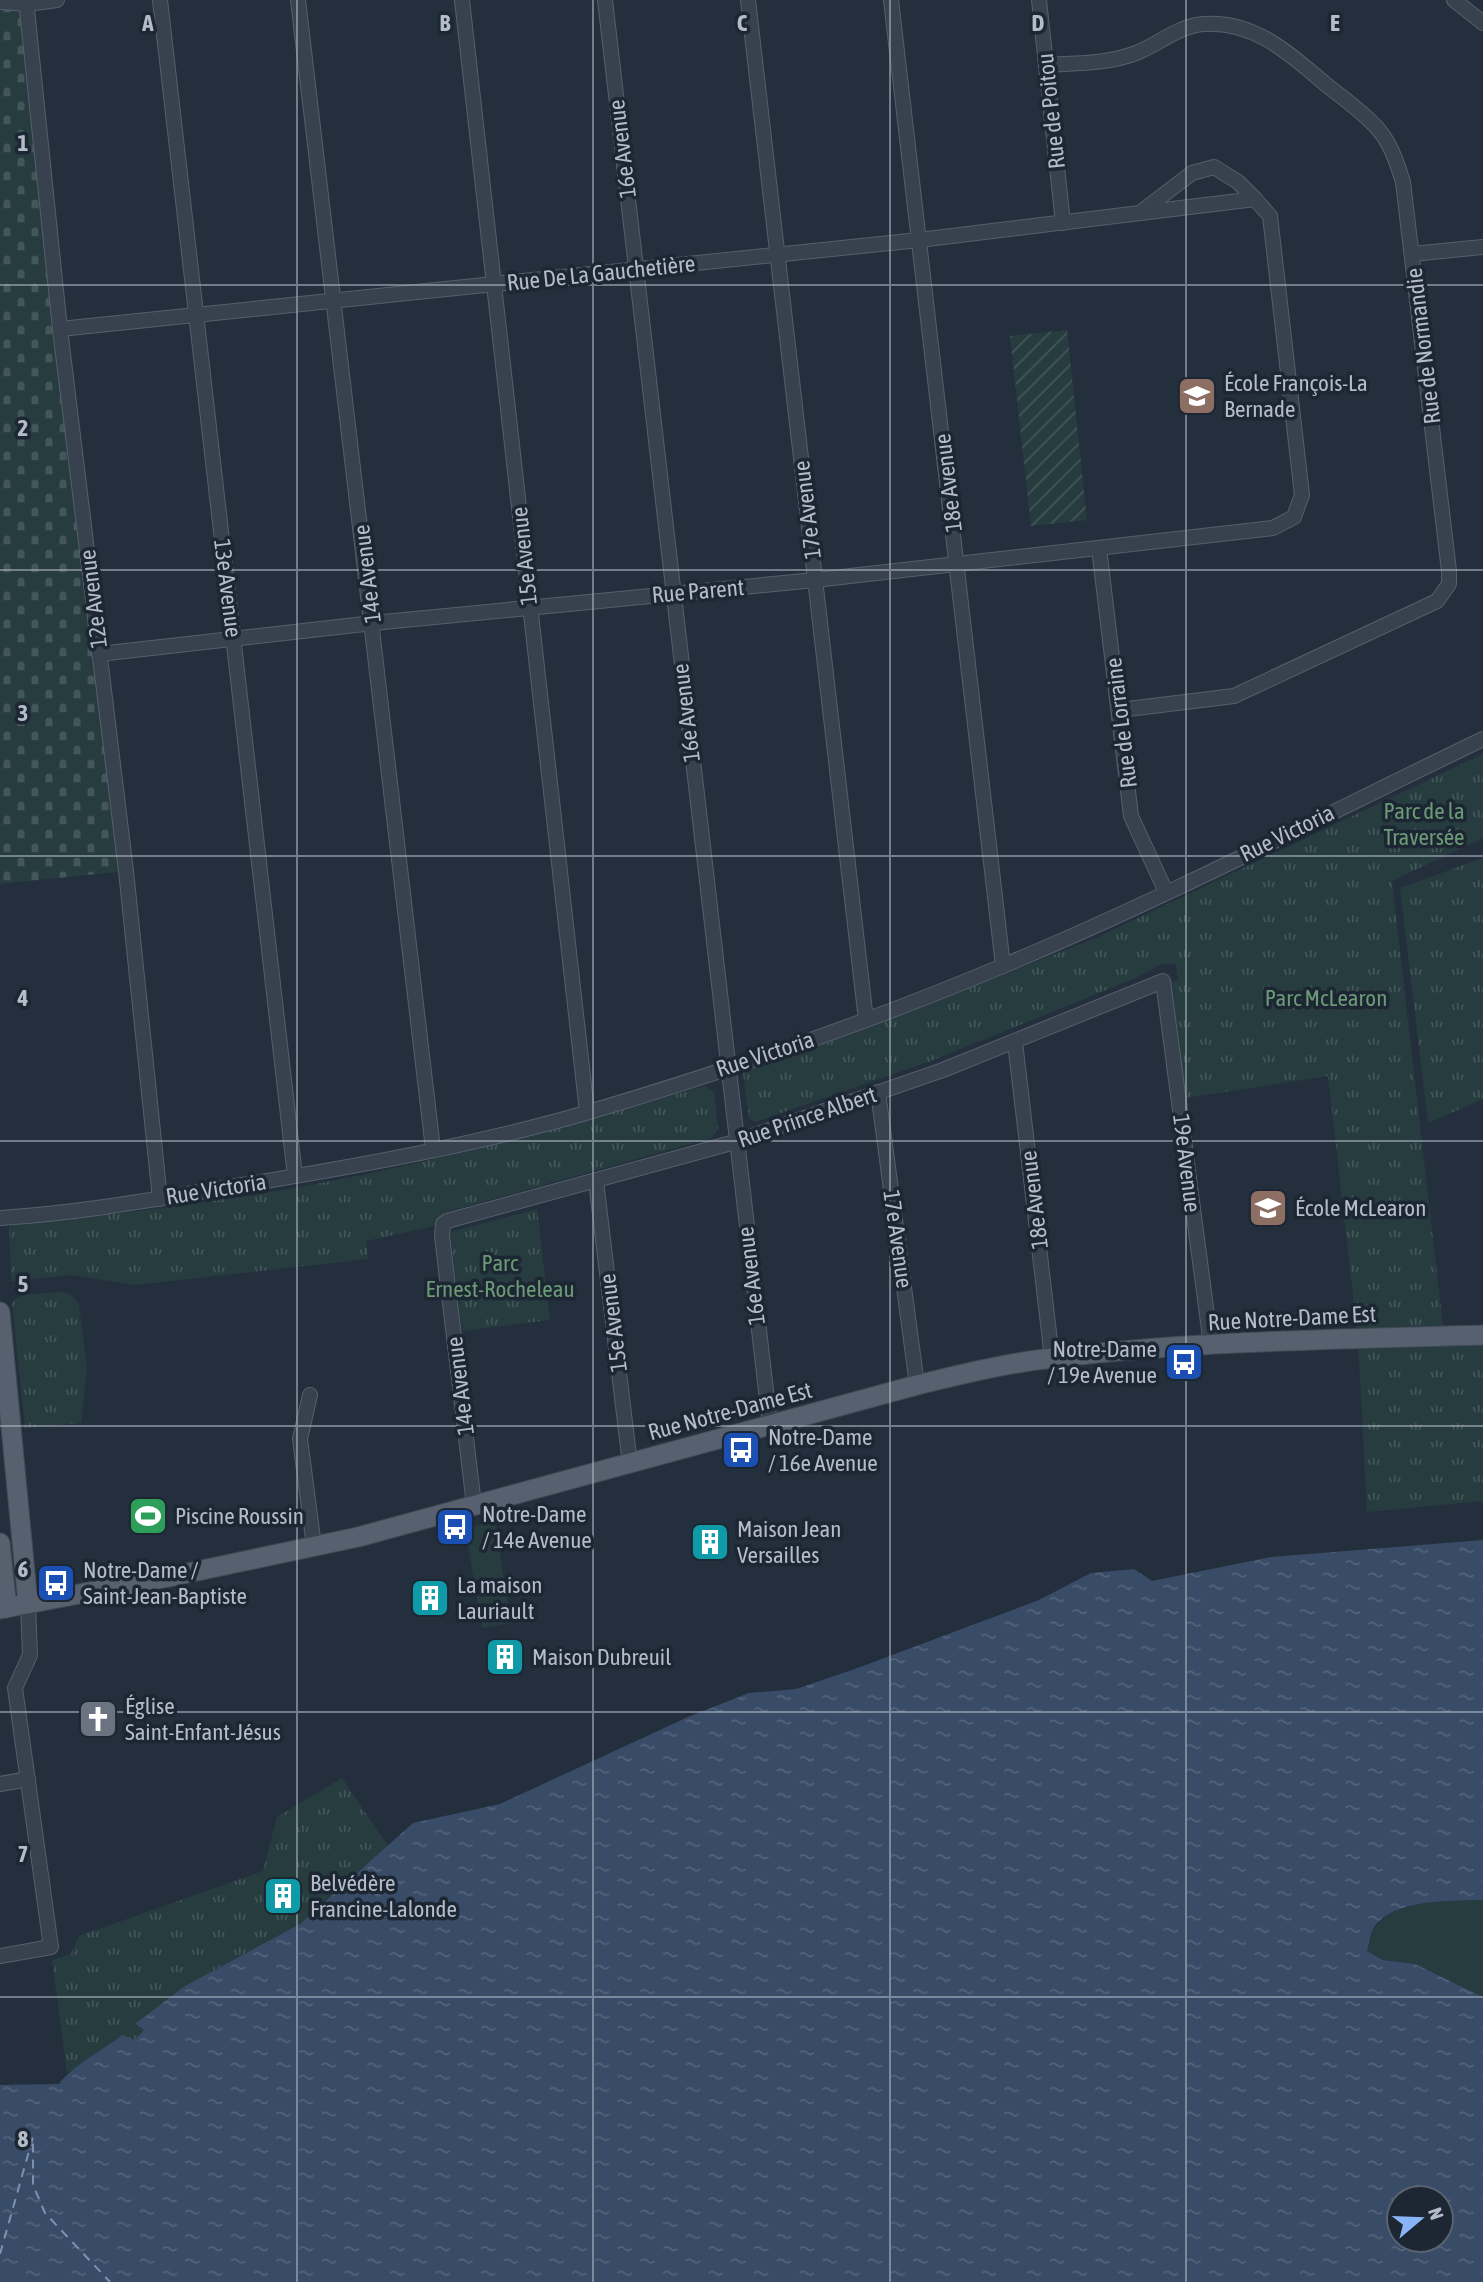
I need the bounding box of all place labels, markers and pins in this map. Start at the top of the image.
place label: École François-La Bernade [1224,370,1368,422]
school or university icon: École François-La Bernade [1176,375,1218,417]
school or university icon: École McLearon [1247,1187,1289,1229]
place label: École McLearon [1295,1195,1426,1221]
place label: Notre-Dame / 19e Avenue [1047,1336,1157,1388]
bus stop icon: Notre-Dame / 19e Avenue [1163,1341,1205,1383]
place label: Notre-Dame / 16e Avenue [768,1424,878,1476]
bus stop icon: Notre-Dame / 16e Avenue [720,1429,762,1471]
sports icon: Piscine Roussin [127,1495,169,1537]
place label: Notre-Dame / 14e Avenue [482,1501,592,1553]
place label: Piscine Roussin [175,1503,304,1529]
bus stop icon: Notre-Dame / 14e Avenue [434,1506,476,1548]
place label: Maison Jean Versailles [737,1516,841,1568]
building icon: Maison Jean Versailles [689,1521,731,1563]
place label: Notre-Dame / Saint-Jean-Baptiste [83,1557,247,1609]
bus stop icon: Notre-Dame / Saint-Jean-Baptiste [35,1562,77,1604]
place label: La maison Lauriault [457,1572,542,1624]
building icon: La maison Lauriault [409,1577,451,1619]
building icon: Maison Dubreuil [484,1636,526,1678]
place label: Maison Dubreuil [532,1644,671,1670]
place label: Église Saint-Enfant-Jésus [125,1693,281,1745]
church icon: Église Saint-Enfant-Jésus [77,1698,119,1740]
place label: Belvédère Francine-Lalonde [310,1870,457,1922]
building icon: Belvédère Francine-Lalonde [262,1875,304,1917]

